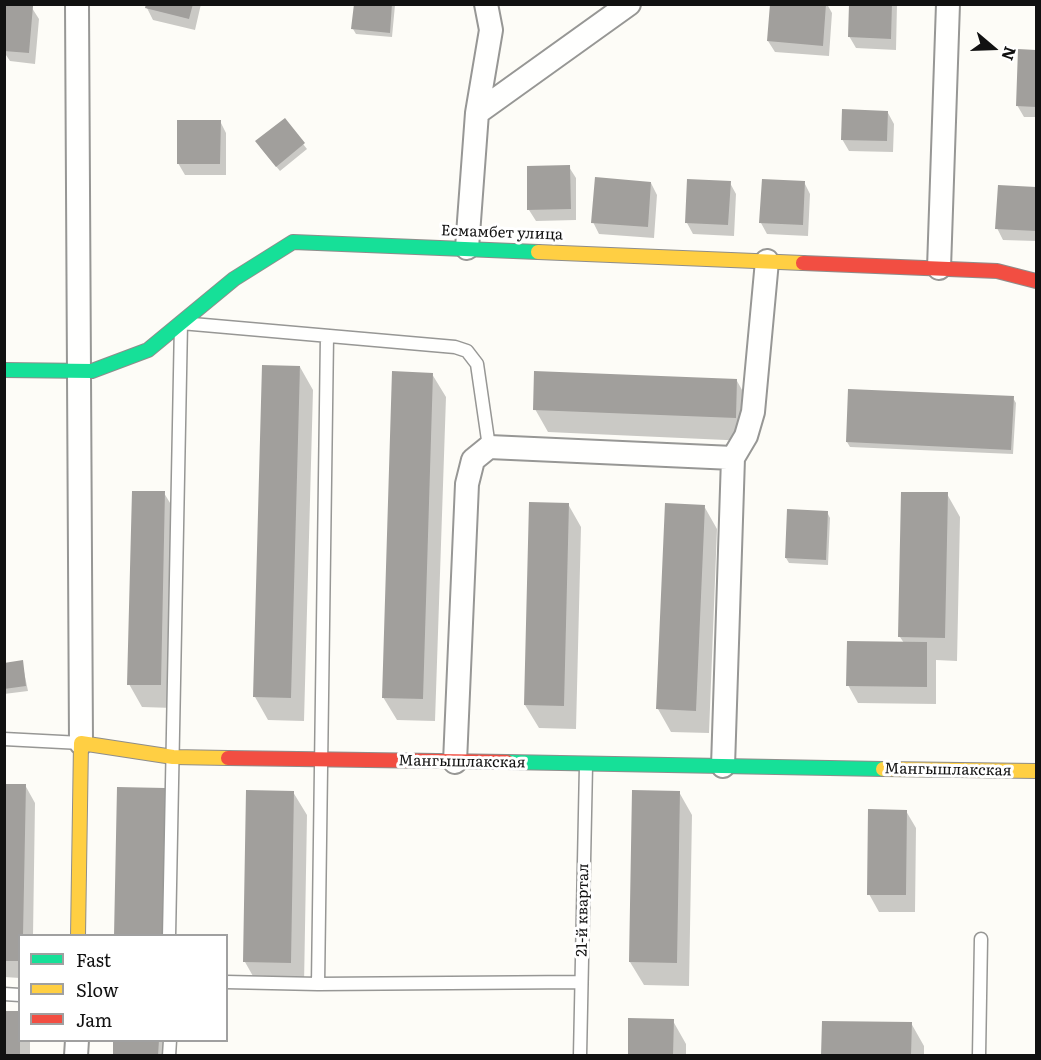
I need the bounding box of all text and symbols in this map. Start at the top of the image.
north arrow [963,18,1023,78]
text: N [996,44,1024,64]
street label: Есмамбет улица [441,222,563,244]
street label: Мангышлакская [398,752,526,772]
street label: Мангышлакская [884,760,1012,780]
street label: 21-й квартал [573,863,593,957]
legend [18,934,228,1042]
text: Fast [76,946,111,973]
text: Slow [76,976,118,1003]
text: Jam [76,1006,112,1033]

